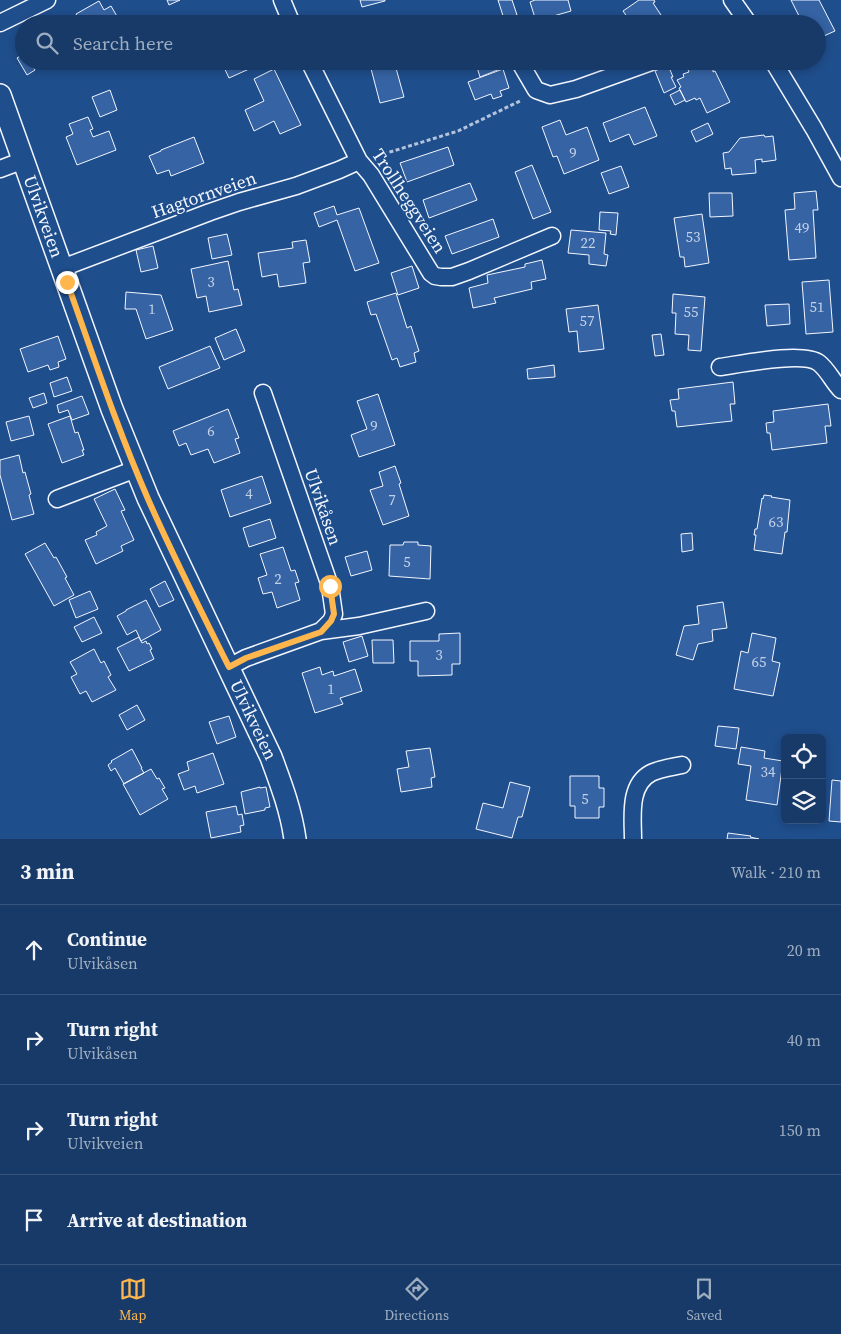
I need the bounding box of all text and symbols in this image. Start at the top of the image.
search box [15,15,826,70]
icon: search [33,29,61,57]
text: Search here [73,30,173,56]
house number: 9 [569,142,577,163]
street label: Trollheggveien [366,144,453,258]
street label: Hagtornveien [148,165,260,224]
street label: Ulvikveien [18,172,70,261]
house number: 49 [794,217,810,238]
house number: 53 [685,226,701,247]
house number: 22 [580,232,596,253]
route end [56,271,79,294]
house number: 3 [207,271,215,292]
house number: 51 [809,296,825,317]
house number: 1 [148,298,156,319]
house number: 55 [683,301,699,322]
house number: 57 [579,310,595,331]
house number: 9 [370,415,378,436]
house number: 6 [207,420,215,441]
street label: Ulvikåsen [299,465,348,549]
house number: 4 [245,483,253,504]
house number: 7 [388,489,396,510]
house number: 63 [768,511,784,532]
house number: 5 [403,551,411,572]
house number: 2 [274,568,282,589]
route start [319,575,342,598]
house number: 3 [435,644,443,665]
house number: 65 [751,651,767,672]
street label: Ulvikveien [224,675,284,764]
house number: 1 [327,678,335,699]
map controls [781,734,826,824]
button: locate [781,734,826,779]
house number: 34 [760,761,776,782]
button: layers [781,779,826,824]
house number: 5 [581,788,589,809]
text: 3 min [20,857,75,886]
text: Walk · 210 m [731,861,821,883]
text: Continue [67,926,147,952]
icon: ahead [20,936,48,964]
text: 20 m [787,939,821,961]
text: Ulvikåsen [67,952,138,974]
text: Turn right [67,1016,158,1042]
icon: right [20,1026,48,1054]
text: 40 m [787,1029,821,1051]
text: Ulvikåsen [67,1042,138,1064]
text: Turn right [67,1106,158,1132]
icon: right [20,1116,48,1144]
text: 150 m [779,1119,821,1141]
text: Ulvikveien [67,1132,143,1154]
icon: arrive [20,1206,48,1234]
text: Arrive at destination [67,1207,247,1233]
tab: Map [119,1275,147,1325]
tab: Directions [384,1275,449,1325]
tab: Saved [686,1275,722,1325]

